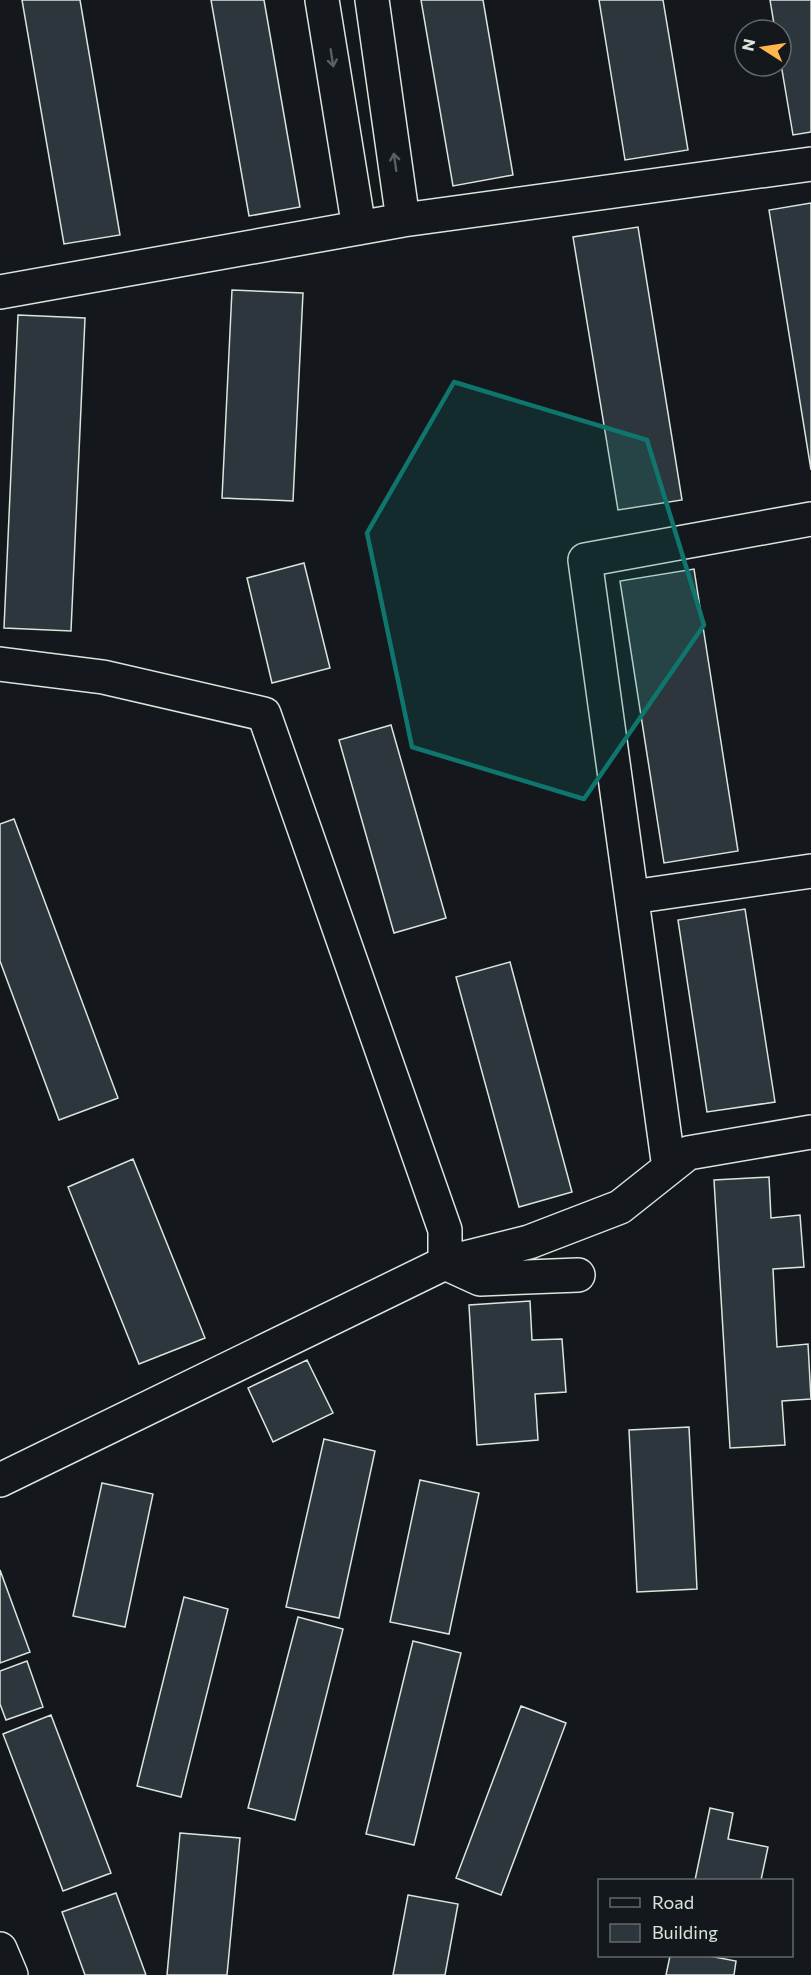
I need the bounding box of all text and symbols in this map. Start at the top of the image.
north arrow [733,18,793,78]
text: N [737,37,758,53]
one-way arrow [326,47,337,67]
one-way arrow [389,153,400,173]
legend [598,1879,793,1957]
text: Road [652,1891,694,1913]
text: Building [652,1921,718,1943]

